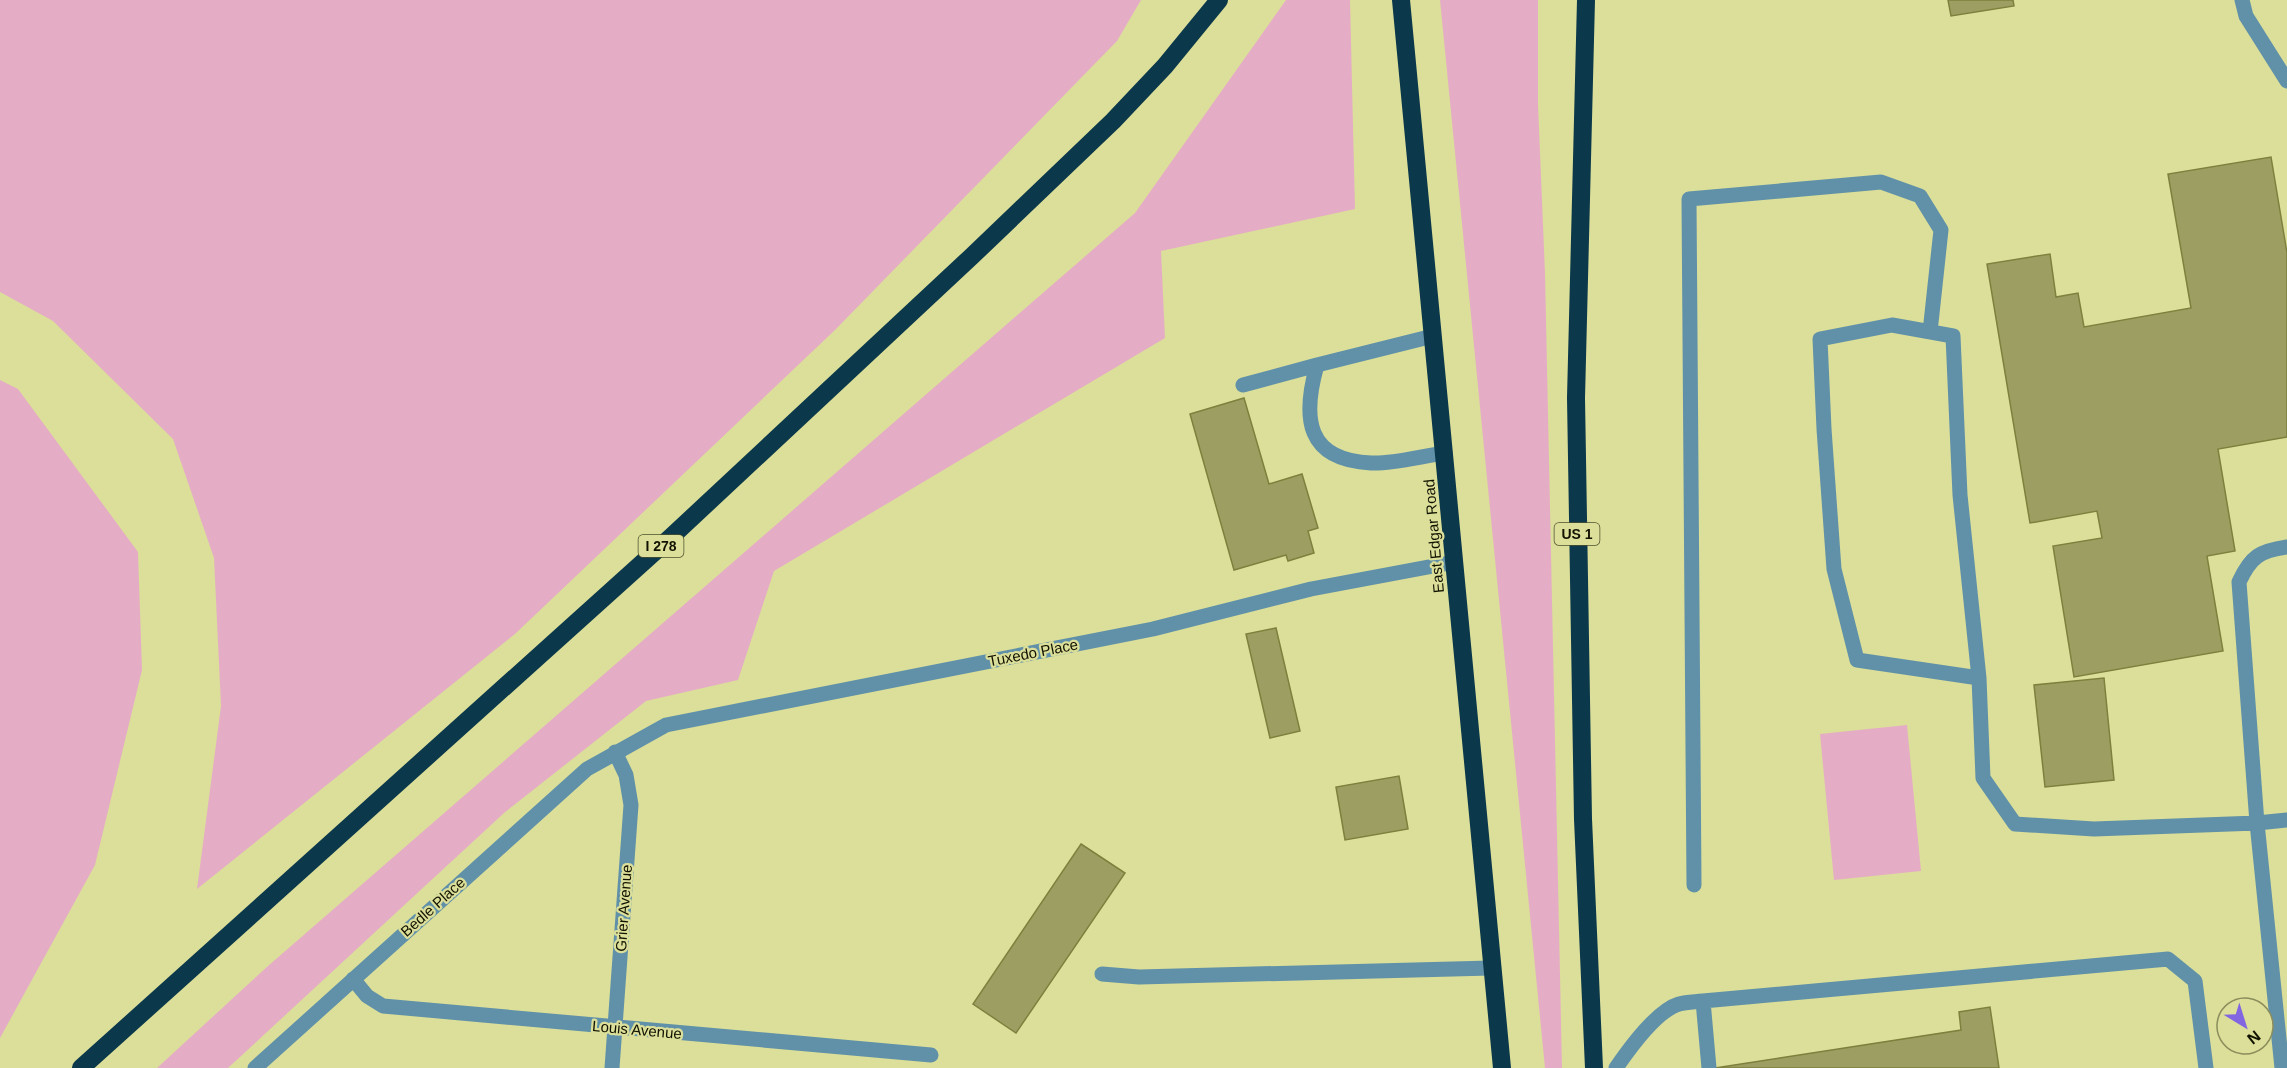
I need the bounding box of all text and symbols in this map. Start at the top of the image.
street label: East Edgar Road [1420,478,1447,594]
road number: US 1 [1554,523,1600,545]
road number: I 278 [638,535,684,557]
street label: Tuxedo Place [987,635,1079,670]
street label: Grier Avenue [612,864,635,952]
street label: Bedle Place [397,874,468,940]
north arrow [2215,996,2275,1056]
street label: Louis Avenue [592,1017,683,1042]
text: N [2244,1027,2264,1048]

